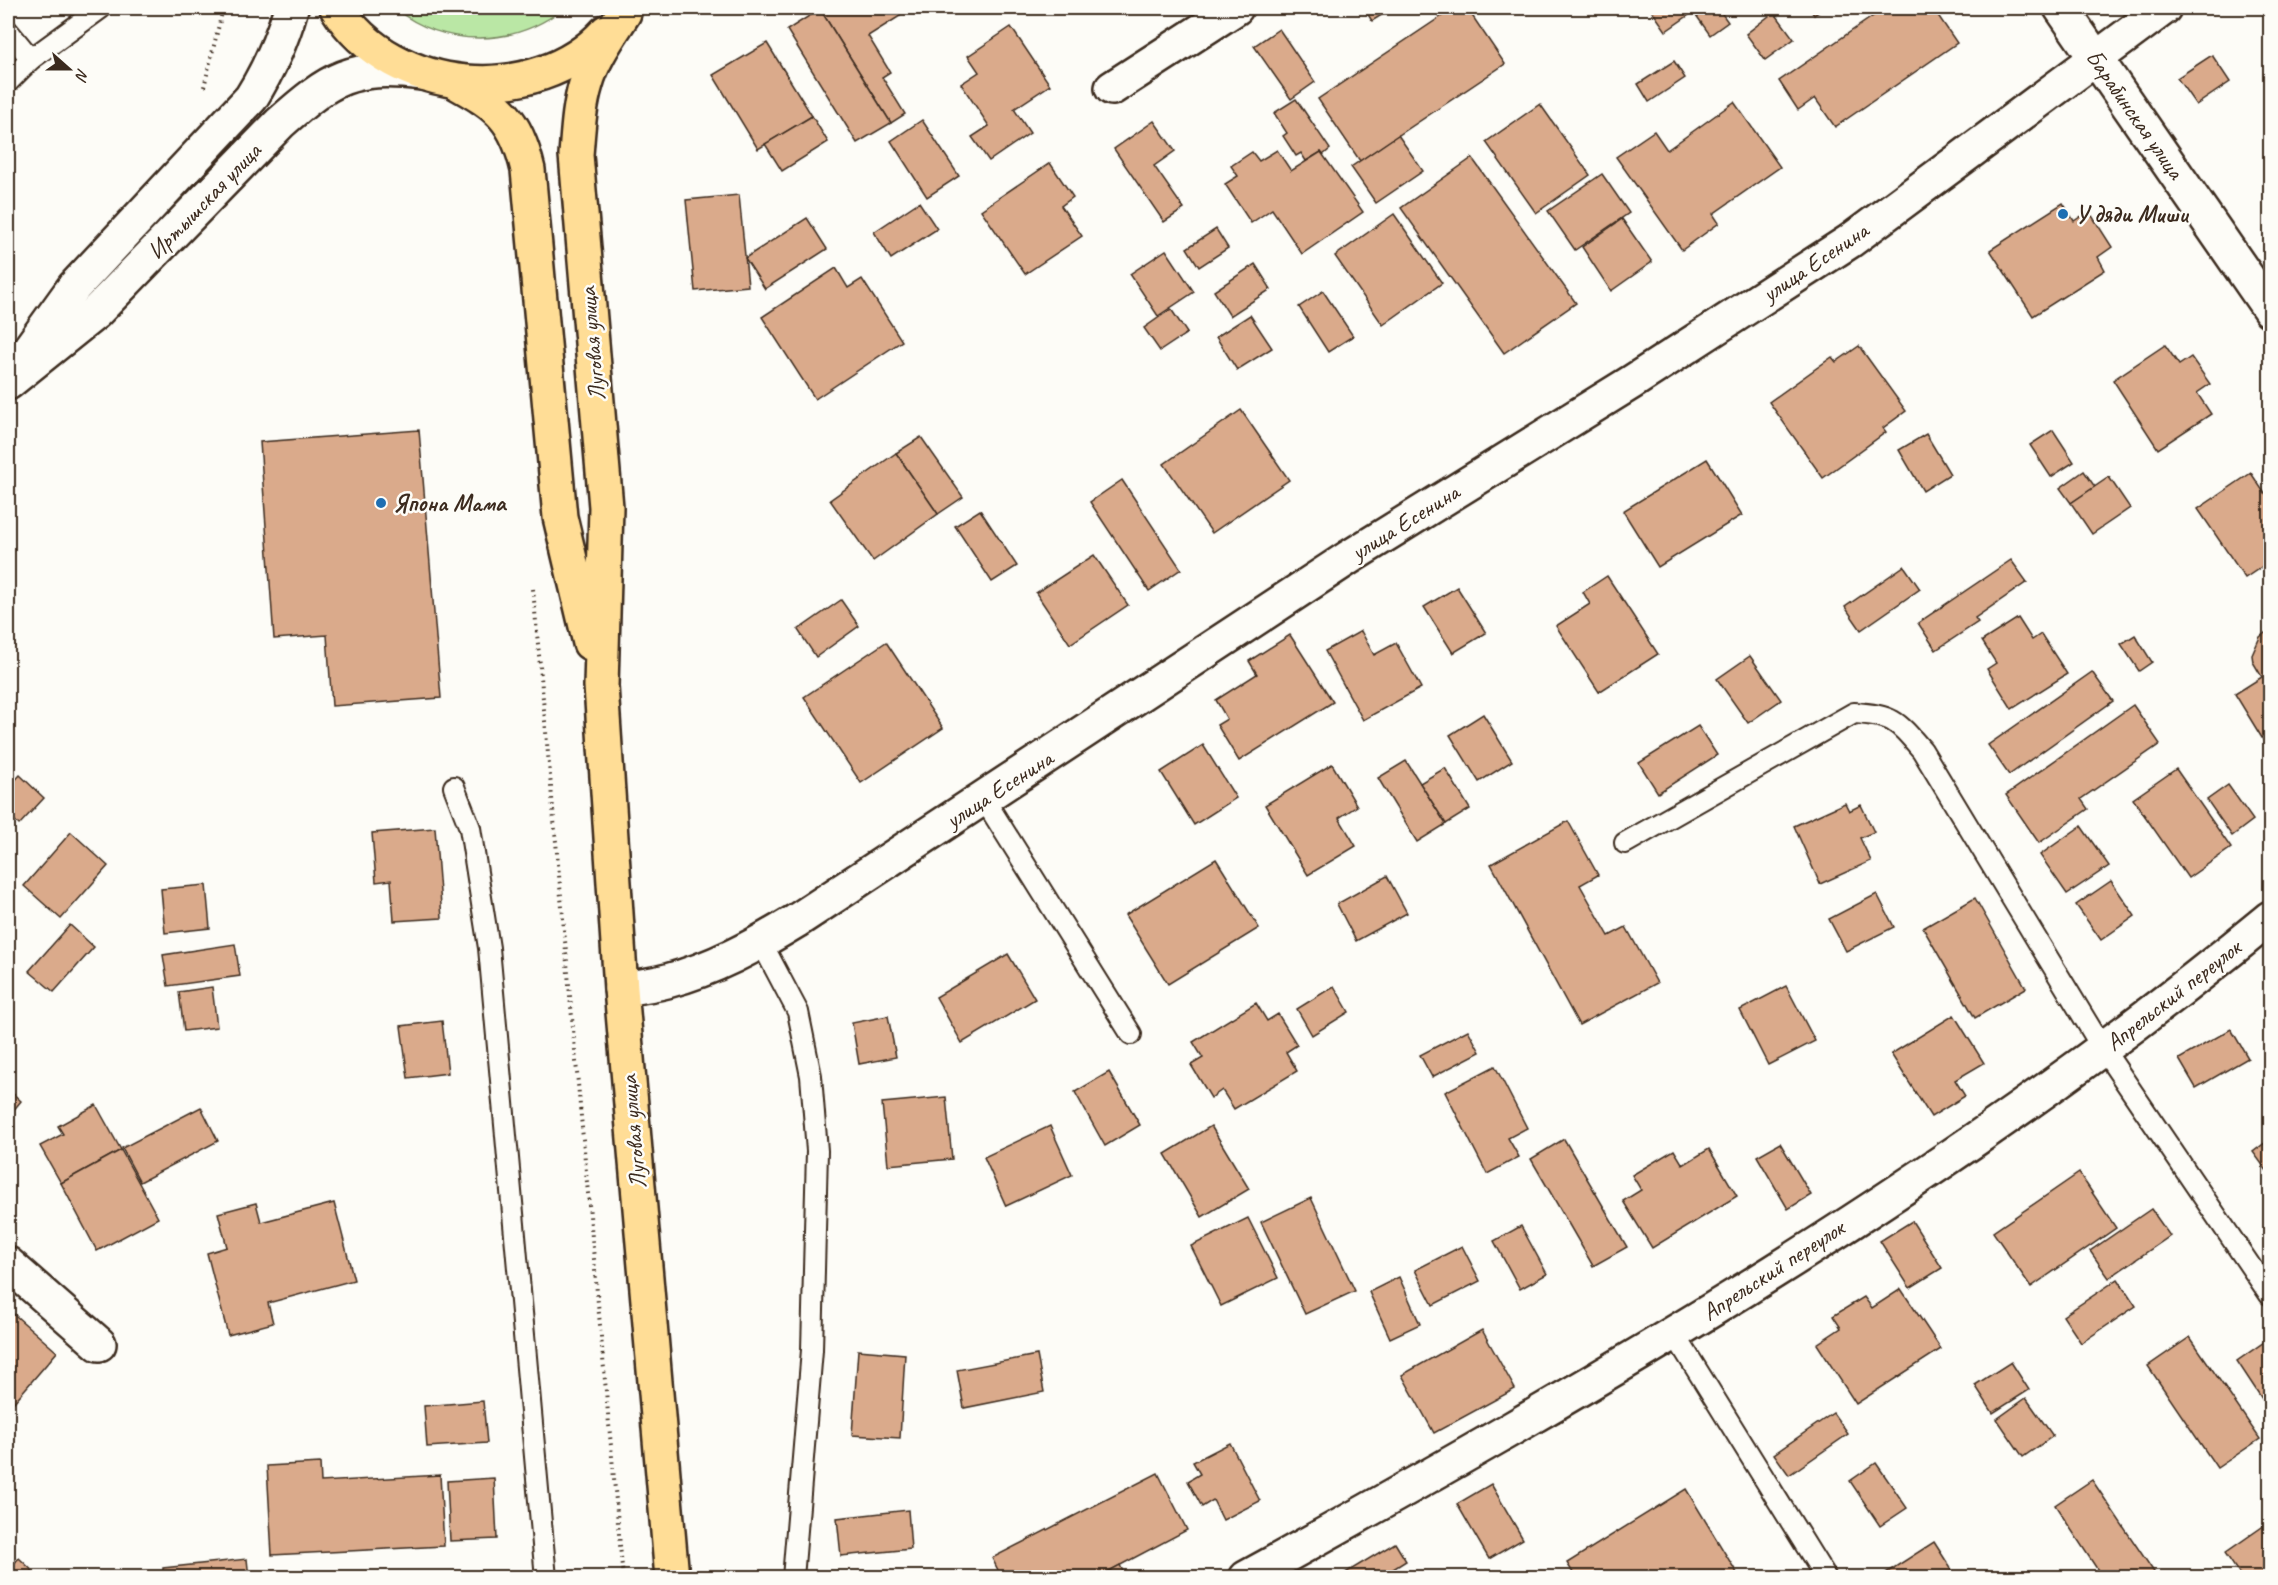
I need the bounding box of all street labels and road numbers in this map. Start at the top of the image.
street label: Барабинская улица [2079,43,2192,186]
street label: Иртышская улица [141,135,268,266]
street label: улица Есенина [1754,214,1876,310]
street label: Луговая улица [572,284,612,402]
street label: улица Есенина [1344,476,1466,568]
street label: улица Есенина [938,742,1060,836]
street label: Апрельский переулок [2099,931,2248,1057]
street label: Луговая улица [613,1072,653,1190]
street label: Апрельский переулок [1696,1212,1852,1327]

